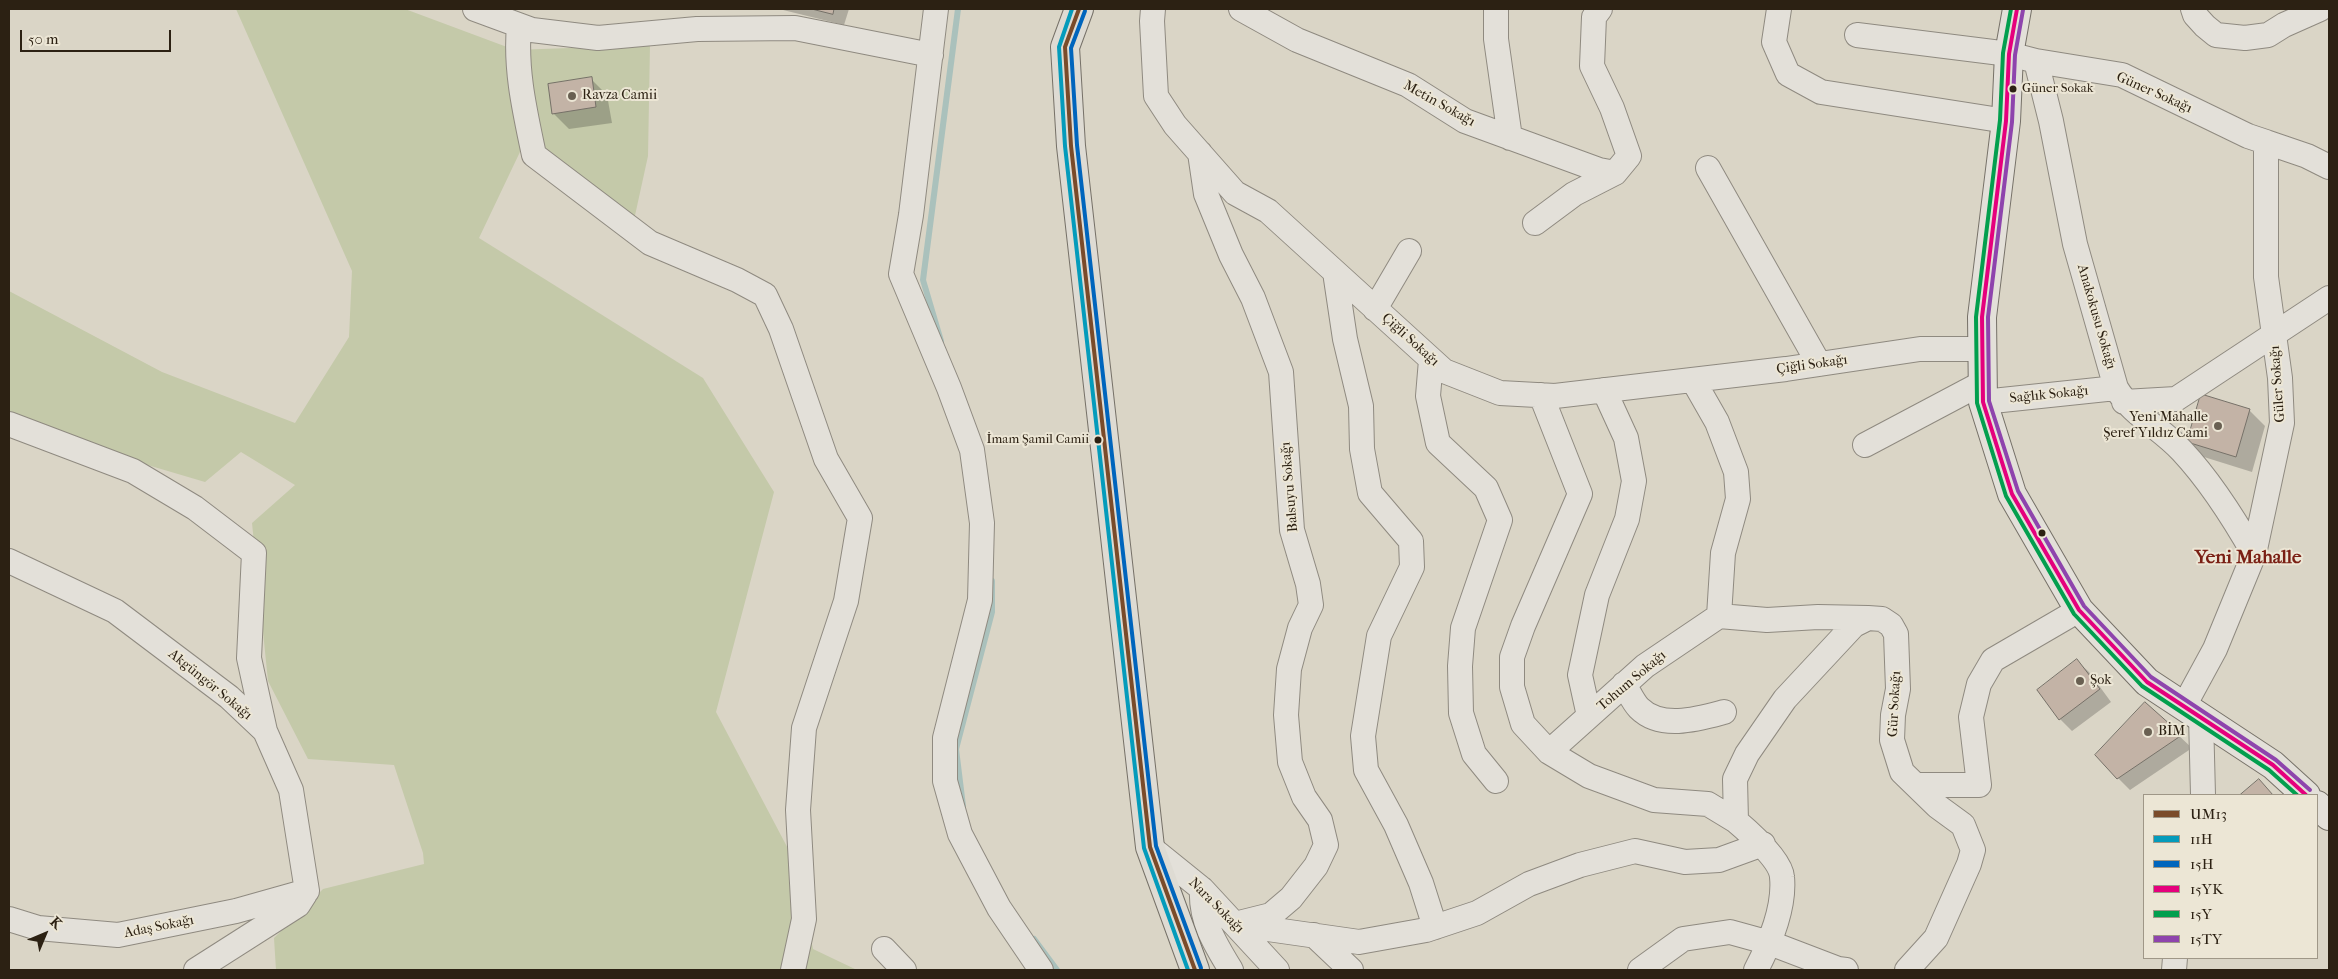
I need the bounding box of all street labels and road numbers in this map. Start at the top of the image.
street label: Güner Sokağı [2113,69,2195,117]
street label: Metin Sokağı [1400,77,1478,131]
street label: Anakokusu Sokağı [2073,263,2119,371]
street label: Çiğli Sokağı [1378,310,1442,370]
street label: Güler Sokağı [2267,345,2289,423]
street label: Çiğli Sokağı [1775,352,1849,378]
street label: Sağlık Sokağı [2009,383,2089,407]
street label: Balsuyu Sokağı [1278,441,1302,533]
street label: Akgüngör Sokağı [165,646,255,724]
street label: Tohum Sokağı [1594,647,1670,715]
street label: Gür Sokağı [1885,670,1905,738]
street label: Nara Sokağı [1185,875,1247,937]
street label: Adaş Sokağı [123,912,195,942]

